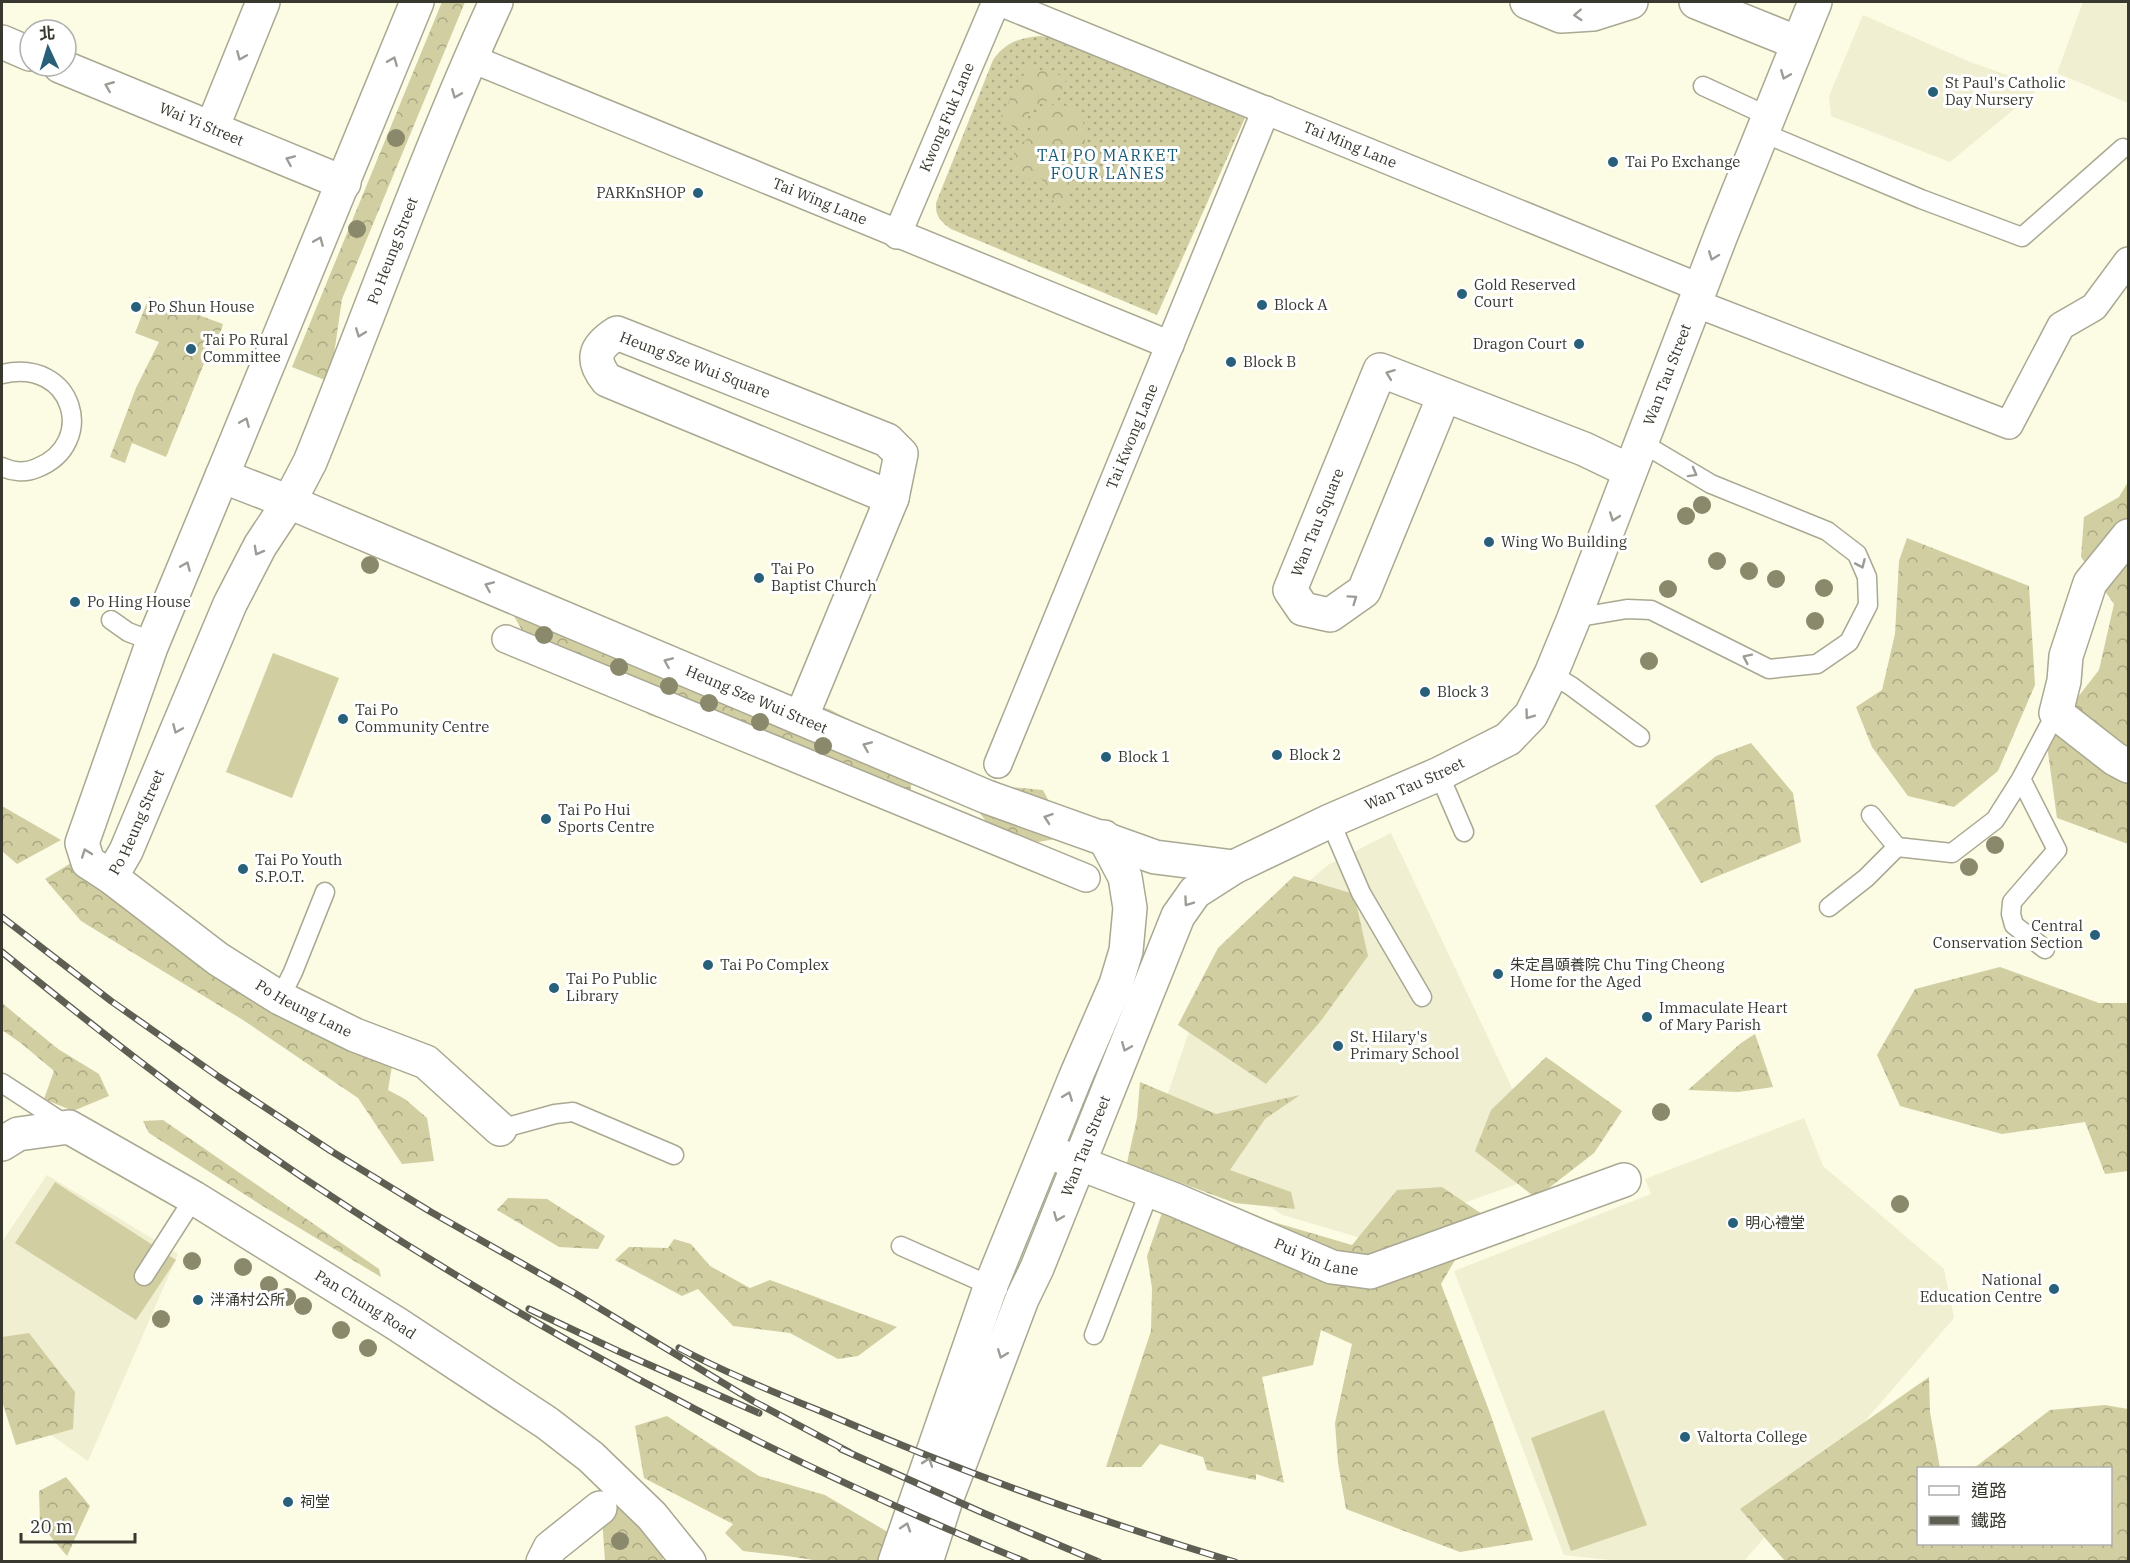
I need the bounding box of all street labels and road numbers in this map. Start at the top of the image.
street label: Kwong Fuk Lane [915,59,978,175]
street label: Wai Yi Street [157,98,247,150]
street label: Tai Ming Lane [1301,117,1400,172]
street label: Tai Wing Lane [770,173,870,229]
street label: Po Heung Street [363,194,422,307]
street label: Wan Tau Street [1639,321,1695,428]
street label: Heung Sze Wui Square [617,327,773,402]
street label: Tai Kwong Lane [1102,381,1162,492]
street label: Wan Tau Square [1287,465,1348,579]
street label: Heung Sze Wui Street [683,661,831,738]
street label: Wan Tau Street [1361,753,1467,814]
street label: Po Heung Street [104,767,168,878]
street label: Po Heung Lane [252,975,355,1041]
street label: Wan Tau Street [1057,1092,1114,1199]
street label: Pui Yin Lane [1271,1233,1360,1279]
street label: Pan Chung Road [312,1265,420,1343]

